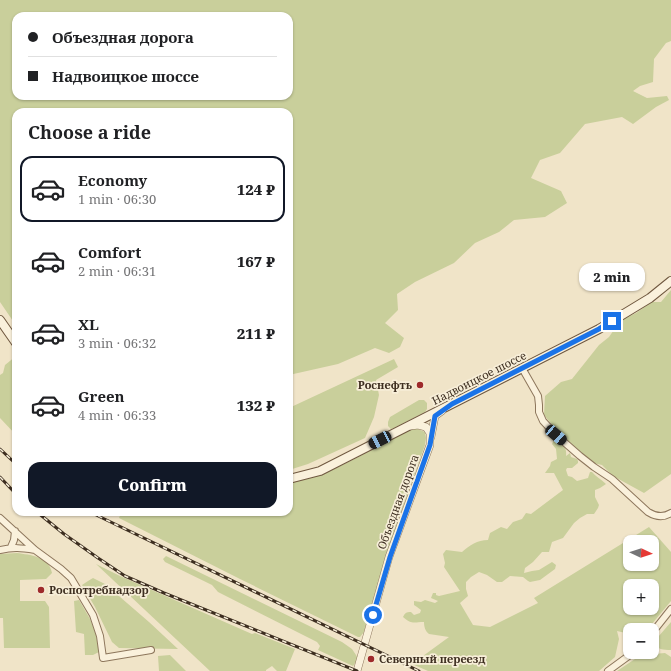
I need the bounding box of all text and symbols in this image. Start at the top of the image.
text: Объездная дорога [52,27,194,47]
text: Надвоицкое шоссе [52,66,199,86]
text: Choose a ride [28,120,151,144]
text: Economy [78,170,147,190]
icon: car [30,171,66,207]
text: 124 ₽ [237,179,275,199]
text: 1 min · 06:30 [78,190,156,208]
text: Comfort [78,242,141,262]
icon: car [30,243,66,279]
text: 167 ₽ [237,251,275,271]
text: 2 min · 06:31 [78,262,156,280]
callout: 2 min [579,263,645,291]
text: 2 min [593,268,631,286]
route end [603,312,621,330]
text: XL [78,314,99,334]
icon: car [30,315,66,351]
text: 211 ₽ [237,323,275,343]
text: 3 min · 06:32 [78,334,156,352]
street label: Надвоицкое шоссе [429,347,529,408]
place label: Роснефть [358,377,413,392]
marker: Роснефть [415,380,425,390]
text: Green [78,386,125,406]
icon: car [30,387,66,423]
text: 132 ₽ [237,395,275,415]
text: 4 min · 06:33 [78,406,156,424]
car [543,423,569,447]
car [367,429,393,451]
street label: Объездная дорога [373,452,422,551]
button: Confirm [28,462,277,508]
north arrow [623,535,659,571]
map controls [623,535,659,659]
button: + [623,579,659,615]
place label: Роспотребнадзор [49,582,149,597]
marker: Роспотребнадзор [36,585,46,595]
route start [364,606,382,624]
button: − [623,623,659,659]
place label: Северный переезд [379,651,485,666]
marker: Северный переезд [366,654,376,664]

